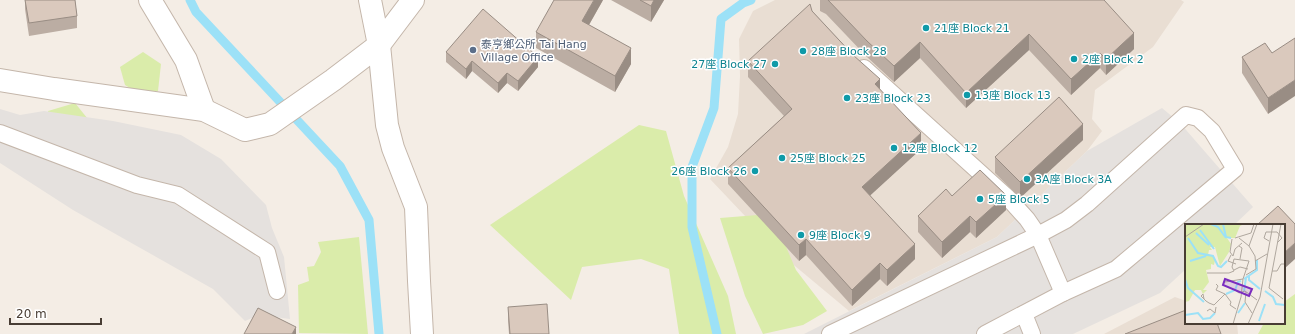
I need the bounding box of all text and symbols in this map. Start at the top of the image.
place label: 21座 Block 21 [934,22,1010,35]
marker: 21座 Block 21 [921,23,931,33]
place label: 泰亨鄉公所 Tai Hang Village Office [481,38,587,64]
marker: 泰亨鄉公所 Tai Hang Village Office [468,45,478,55]
place label: 28座 Block 28 [811,45,887,58]
marker: 28座 Block 28 [798,46,808,56]
place label: 2座 Block 2 [1082,53,1144,66]
marker: 2座 Block 2 [1069,54,1079,64]
place label: 27座 Block 27 [691,58,767,71]
marker: 27座 Block 27 [770,59,780,69]
place label: 13座 Block 13 [975,89,1051,102]
marker: 13座 Block 13 [962,90,972,100]
place label: 23座 Block 23 [855,92,931,105]
marker: 23座 Block 23 [842,93,852,103]
place label: 12座 Block 12 [902,142,978,155]
marker: 12座 Block 12 [889,143,899,153]
place label: 25座 Block 25 [790,152,866,165]
marker: 25座 Block 25 [777,153,787,163]
place label: 26座 Block 26 [671,165,747,178]
marker: 26座 Block 26 [750,166,760,176]
place label: 3A座 Block 3A [1035,173,1112,186]
marker: 3A座 Block 3A [1022,174,1032,184]
place label: 5座 Block 5 [988,193,1050,206]
marker: 5座 Block 5 [975,194,985,204]
inset map [1185,224,1285,324]
place label: 9座 Block 9 [809,229,871,242]
marker: 9座 Block 9 [796,230,806,240]
scale bar [10,300,101,326]
text: 20 m [16,307,47,321]

